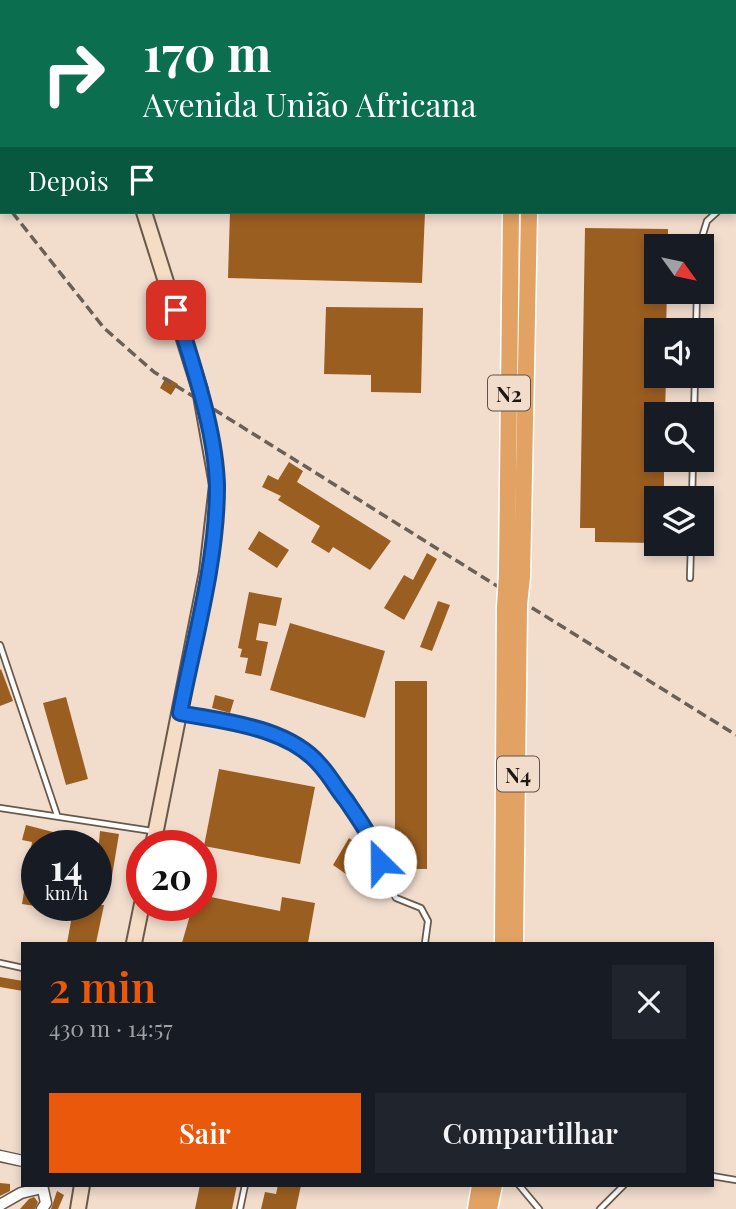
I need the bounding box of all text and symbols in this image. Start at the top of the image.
text: 170 m [143,19,271,84]
icon: right [28,28,119,119]
text: Avenida União Africana [143,82,476,125]
icon: arrive [123,161,161,199]
text: Depois [28,163,109,198]
north arrow [644,234,714,304]
map controls [644,234,714,556]
pin [146,280,206,340]
icon: arrive [157,291,195,329]
button: sound [644,318,714,388]
road number: N2 [488,376,530,410]
button: search [644,402,714,472]
button: layers [644,486,714,556]
road number: N4 [497,756,539,792]
position arrow [343,825,417,899]
speed limit sign: 20 [126,830,217,921]
text: 14 [51,843,82,890]
text: km/h [45,881,88,905]
text: 2 min [49,958,156,1014]
button: close [612,965,686,1039]
text: 430 m · 14:57 [49,1012,173,1043]
button: Sair [49,1093,361,1173]
button: Compartilhar [375,1093,686,1173]

